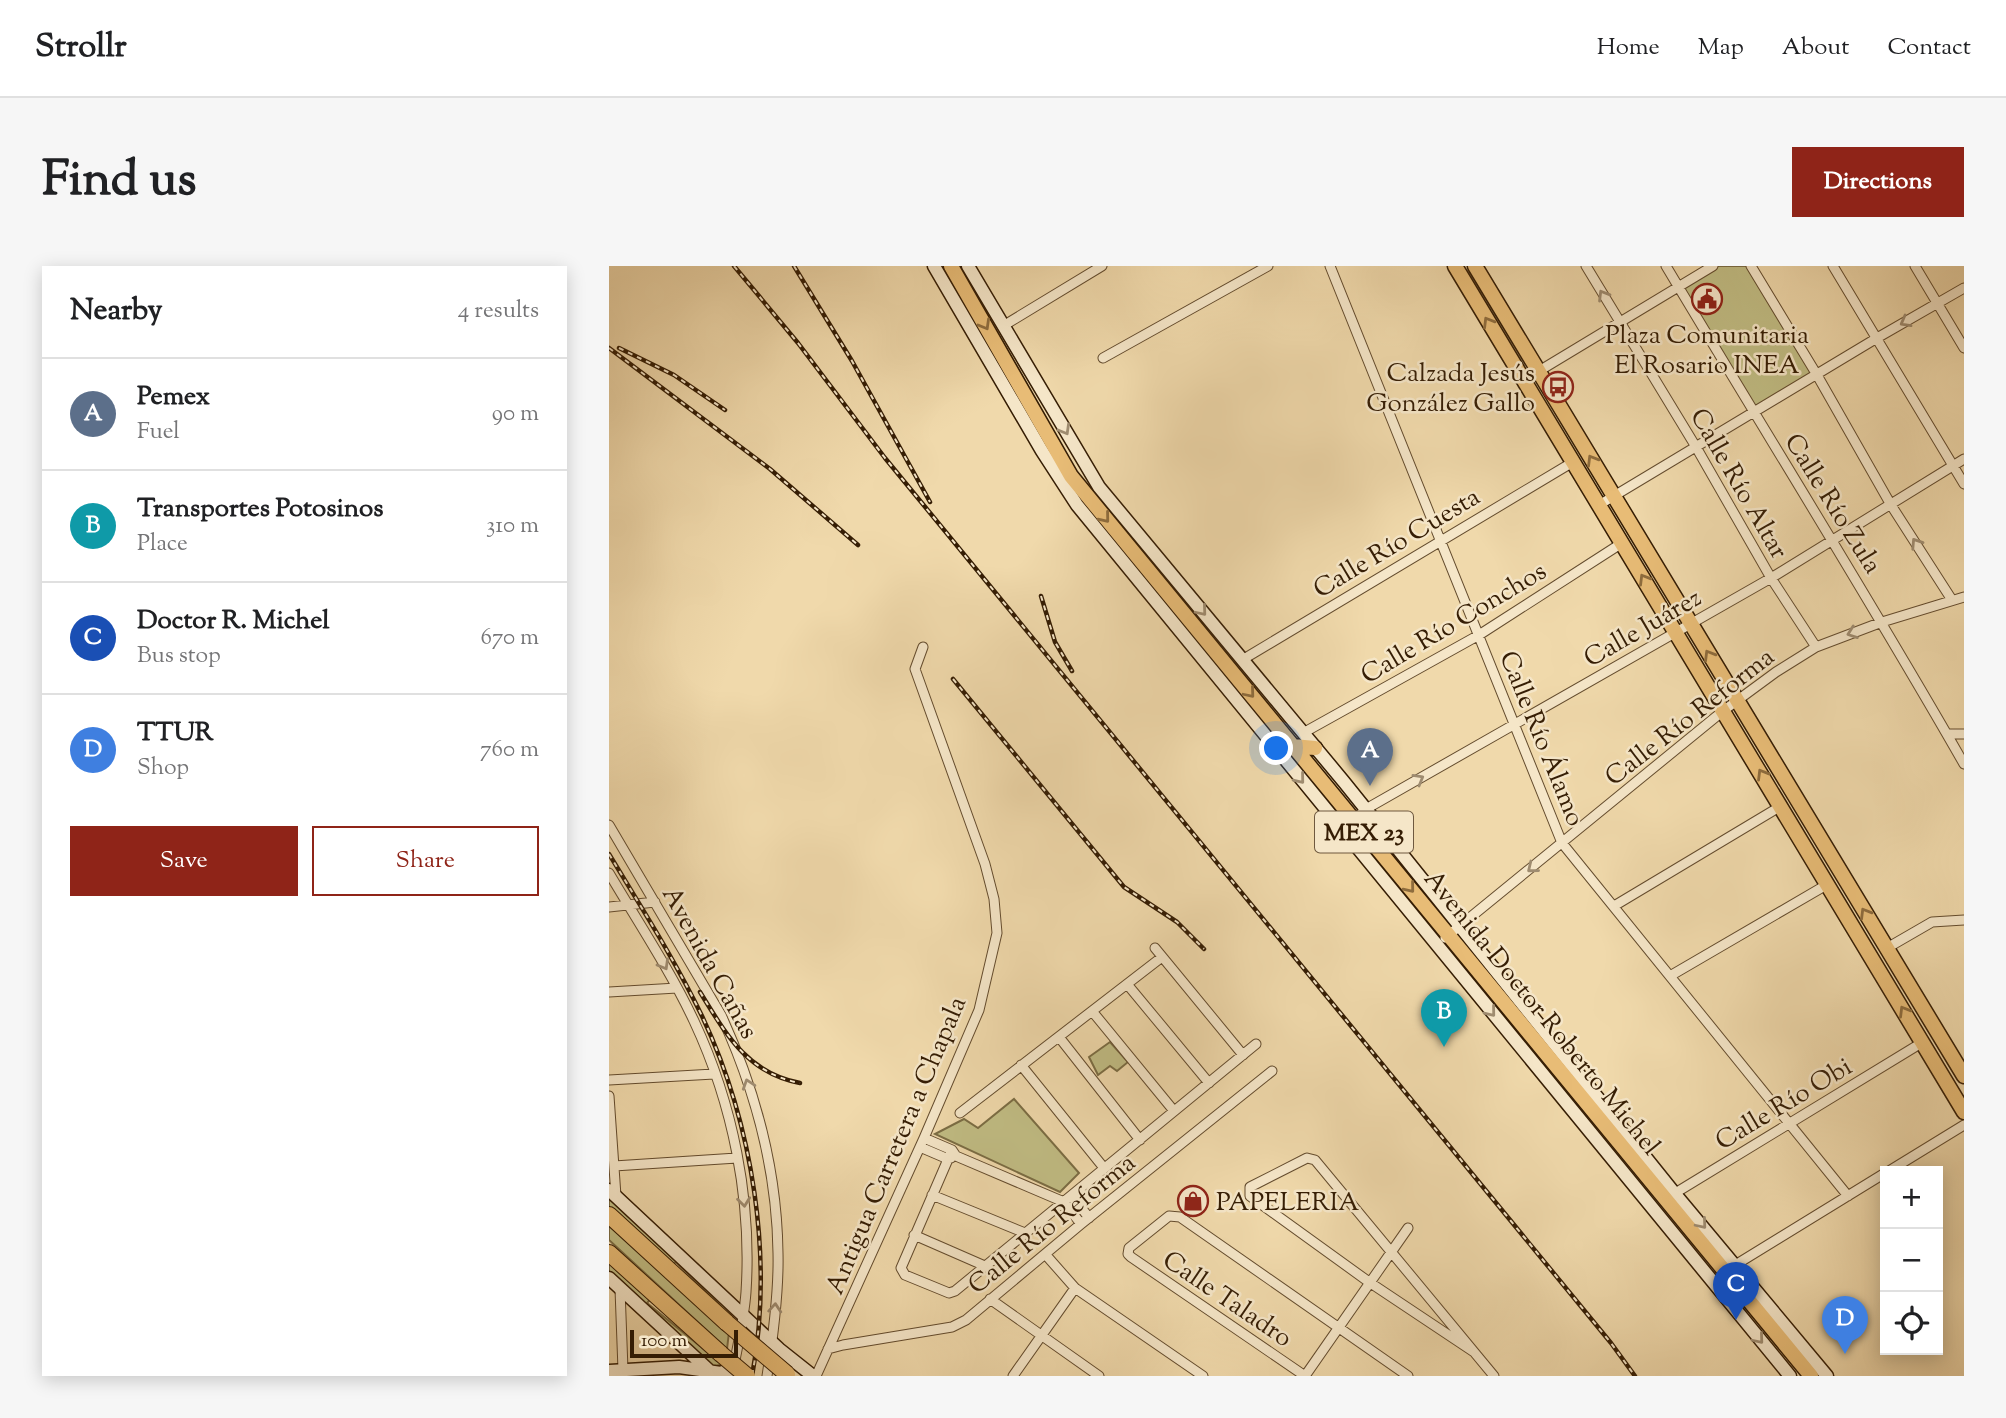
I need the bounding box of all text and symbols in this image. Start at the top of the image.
text: Strollr [35,24,127,72]
text: Home [1597,31,1660,65]
text: Map [1698,31,1744,65]
text: About [1782,31,1849,65]
text: Contact [1887,31,1971,65]
text: Find us [42,147,196,217]
button: Directions [1792,147,1964,217]
public building icon: Plaza Comunitaria El Rosario INEA [1690,282,1724,316]
text: Nearby [70,290,162,333]
one-way arrow [1599,290,1612,303]
text: 4 results [458,295,539,328]
one-way arrow [1900,314,1912,327]
one-way arrow [1484,316,1497,329]
one-way arrow [977,318,990,331]
place label: Plaza Comunitaria El Rosario INEA [1605,318,1809,385]
place label: Calzada Jesús González Gallo [1366,356,1535,423]
bus stop icon: Calzada Jesús González Gallo [1541,370,1575,404]
text: Pemex [137,379,210,416]
text: A [84,398,102,431]
text: 90 m [492,398,539,431]
street label: Calle Río Altar [1680,402,1796,567]
text: Fuel [137,416,180,449]
one-way arrow [1057,423,1070,436]
street label: Calle Río Zula [1774,427,1890,582]
one-way arrow [1588,454,1601,467]
street label: Calle Río Cuesta [1307,480,1488,609]
text: Transportes Potosinos [137,491,383,528]
one-way arrow [1097,509,1109,522]
text: B [86,510,100,543]
text: 310 m [486,510,539,543]
text: Place [137,528,188,561]
one-way arrow [1911,538,1924,551]
street label: Calle Río Conchos [1354,554,1554,694]
one-way arrow [1640,574,1653,587]
street label: Calle Juárez [1578,580,1709,678]
text: Doctor R. Michel [137,603,330,640]
one-way arrow [1194,603,1206,616]
text: C [84,622,102,655]
text: 670 m [480,622,539,655]
one-way arrow [1847,625,1859,639]
text: Bus stop [137,640,221,673]
street label: Calle Río Reforma [1598,640,1783,796]
street label: Calle Río Álamo [1489,646,1593,832]
one-way arrow [1704,650,1717,663]
one-way arrow [1241,686,1254,698]
text: TTUR [137,715,213,752]
pin: A [1347,728,1393,786]
your location [1259,731,1293,765]
text: D [84,734,102,767]
text: 760 m [480,734,539,767]
text: Shop [137,752,189,785]
one-way arrow [1757,769,1770,782]
one-way arrow [1292,771,1304,784]
one-way arrow [1411,774,1424,787]
road number: MEX 23 [1315,812,1413,852]
button: Save [70,826,298,896]
button: Share [312,826,539,896]
one-way arrow [1528,859,1540,872]
street label: Avenida Doctor Roberto Michel [1414,863,1668,1164]
street label: Avenida Cañas [652,880,766,1046]
one-way arrow [1401,880,1414,892]
one-way arrow [1860,907,1873,920]
one-way arrow [656,957,669,970]
pin: B [1421,989,1467,1047]
street label: Antigua Carretera a Chapala [818,991,977,1301]
one-way arrow [1483,1003,1495,1016]
one-way arrow [1900,1006,1913,1019]
street label: Calle Río Obi [1709,1050,1860,1161]
one-way arrow [742,1078,757,1090]
street label: Calle Río Reforma [961,1146,1144,1304]
map controls [1880,1166,1943,1355]
button: + [1880,1166,1943,1229]
shop icon: PAPELERIA [1176,1184,1210,1218]
place label: PAPELERIA [1216,1185,1359,1222]
one-way arrow [736,1196,751,1207]
one-way arrow [1694,1216,1706,1229]
button: − [1880,1229,1943,1292]
street label: Calle Taladro [1154,1243,1299,1357]
pin: C [1713,1262,1759,1320]
button: locate [1880,1292,1943,1355]
pin: D [1822,1296,1868,1354]
one-way arrow [767,1302,782,1313]
scale bar [630,1327,739,1359]
text: 100 m [641,1328,687,1355]
one-way arrow [1751,1332,1764,1344]

